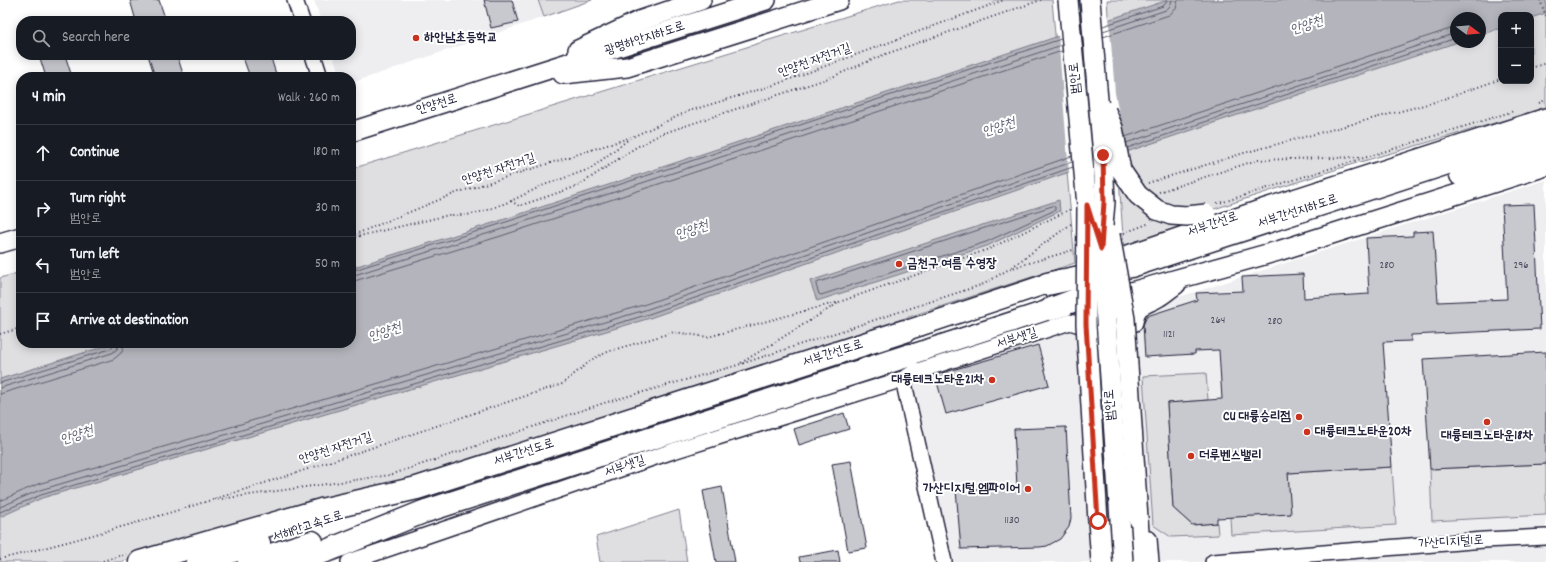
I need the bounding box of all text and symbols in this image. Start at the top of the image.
water label: 안양천 [1288,11,1328,41]
north arrow [1450,12,1486,48]
map controls [1498,12,1534,84]
button: + [1498,12,1534,48]
search box [16,16,356,60]
street label: 광명하안지하도로 [602,17,688,61]
icon: search [30,27,52,49]
text: Search here [62,27,130,49]
place label: 하안남초등학교 [424,29,497,48]
marker: 하안남초등학교 [411,33,421,43]
street label: 안양천 자전거길 [776,39,854,83]
button: − [1498,48,1534,84]
street label: 범안로 [1065,62,1087,94]
text: 4 min [32,86,66,110]
text: Walk · 260 m [278,89,340,108]
street label: 안양천로 [414,90,460,120]
water label: 안양천 [980,113,1020,143]
icon: ahead [32,142,54,164]
text: Continue [70,142,119,164]
text: 180 m [313,143,340,162]
route end [1094,146,1112,164]
street label: 안양천 자전거길 [460,149,538,191]
text: Turn right [70,188,126,210]
street label: 서부간선지하도로 [1255,190,1341,234]
icon: right [32,198,54,220]
text: 30 m [315,199,340,218]
street label: 서부간선로 [1185,208,1241,242]
text: 범안로 [70,210,101,229]
water label: 안양천 [673,216,713,246]
text: Turn left [70,244,119,266]
icon: left [32,254,54,276]
text: 50 m [315,255,340,274]
place label: 금천구 여름 수영장 [907,255,997,274]
house number: 280 [1379,258,1395,274]
house number: 296 [1513,258,1529,274]
marker: 금천구 여름 수영장 [894,259,904,269]
text: 범안로 [70,266,101,285]
icon: arrive [32,310,54,332]
text: Arrive at destination [70,310,188,332]
house number: 264 [1211,313,1225,329]
house number: 280 [1267,314,1283,330]
water label: 안양천 [366,318,406,348]
street label: 서부샛길 [994,323,1040,355]
house number: 1121 [1163,327,1175,343]
street label: 서부간선도로 [800,335,866,373]
place label: 대륭테크노타운21차 [891,371,985,390]
marker: 대륭테크노타운21차 [987,375,997,385]
street label: 범안로 [1100,389,1122,421]
place label: CU 대륭승리점 [1223,408,1292,427]
marker: CU 대륭승리점 [1294,412,1304,422]
marker: 대륭테크노타운18차 [1482,417,1492,427]
water label: 안양천 [58,421,98,451]
place label: 대륭테크노타운20차 [1314,423,1412,442]
marker: 대륭테크노타운20차 [1302,427,1312,437]
place label: 대륭테크노타운18차 [1440,427,1533,446]
street label: 안양천 자전거길 [297,428,375,470]
street label: 서부간선도로 [491,434,557,472]
place label: 더루벤스밸리 [1199,447,1262,466]
street label: 서부샛길 [602,451,648,483]
marker: 더루벤스밸리 [1186,451,1196,461]
place label: 가산디지털 엠파이어 [923,480,1020,499]
marker: 가산디지털 엠파이어 [1023,484,1033,494]
street label: 서해안고속도로 [270,507,346,547]
route start [1089,512,1107,530]
house number: 1130 [1004,513,1020,529]
street label: 가산디지털1로 [1418,531,1484,555]

